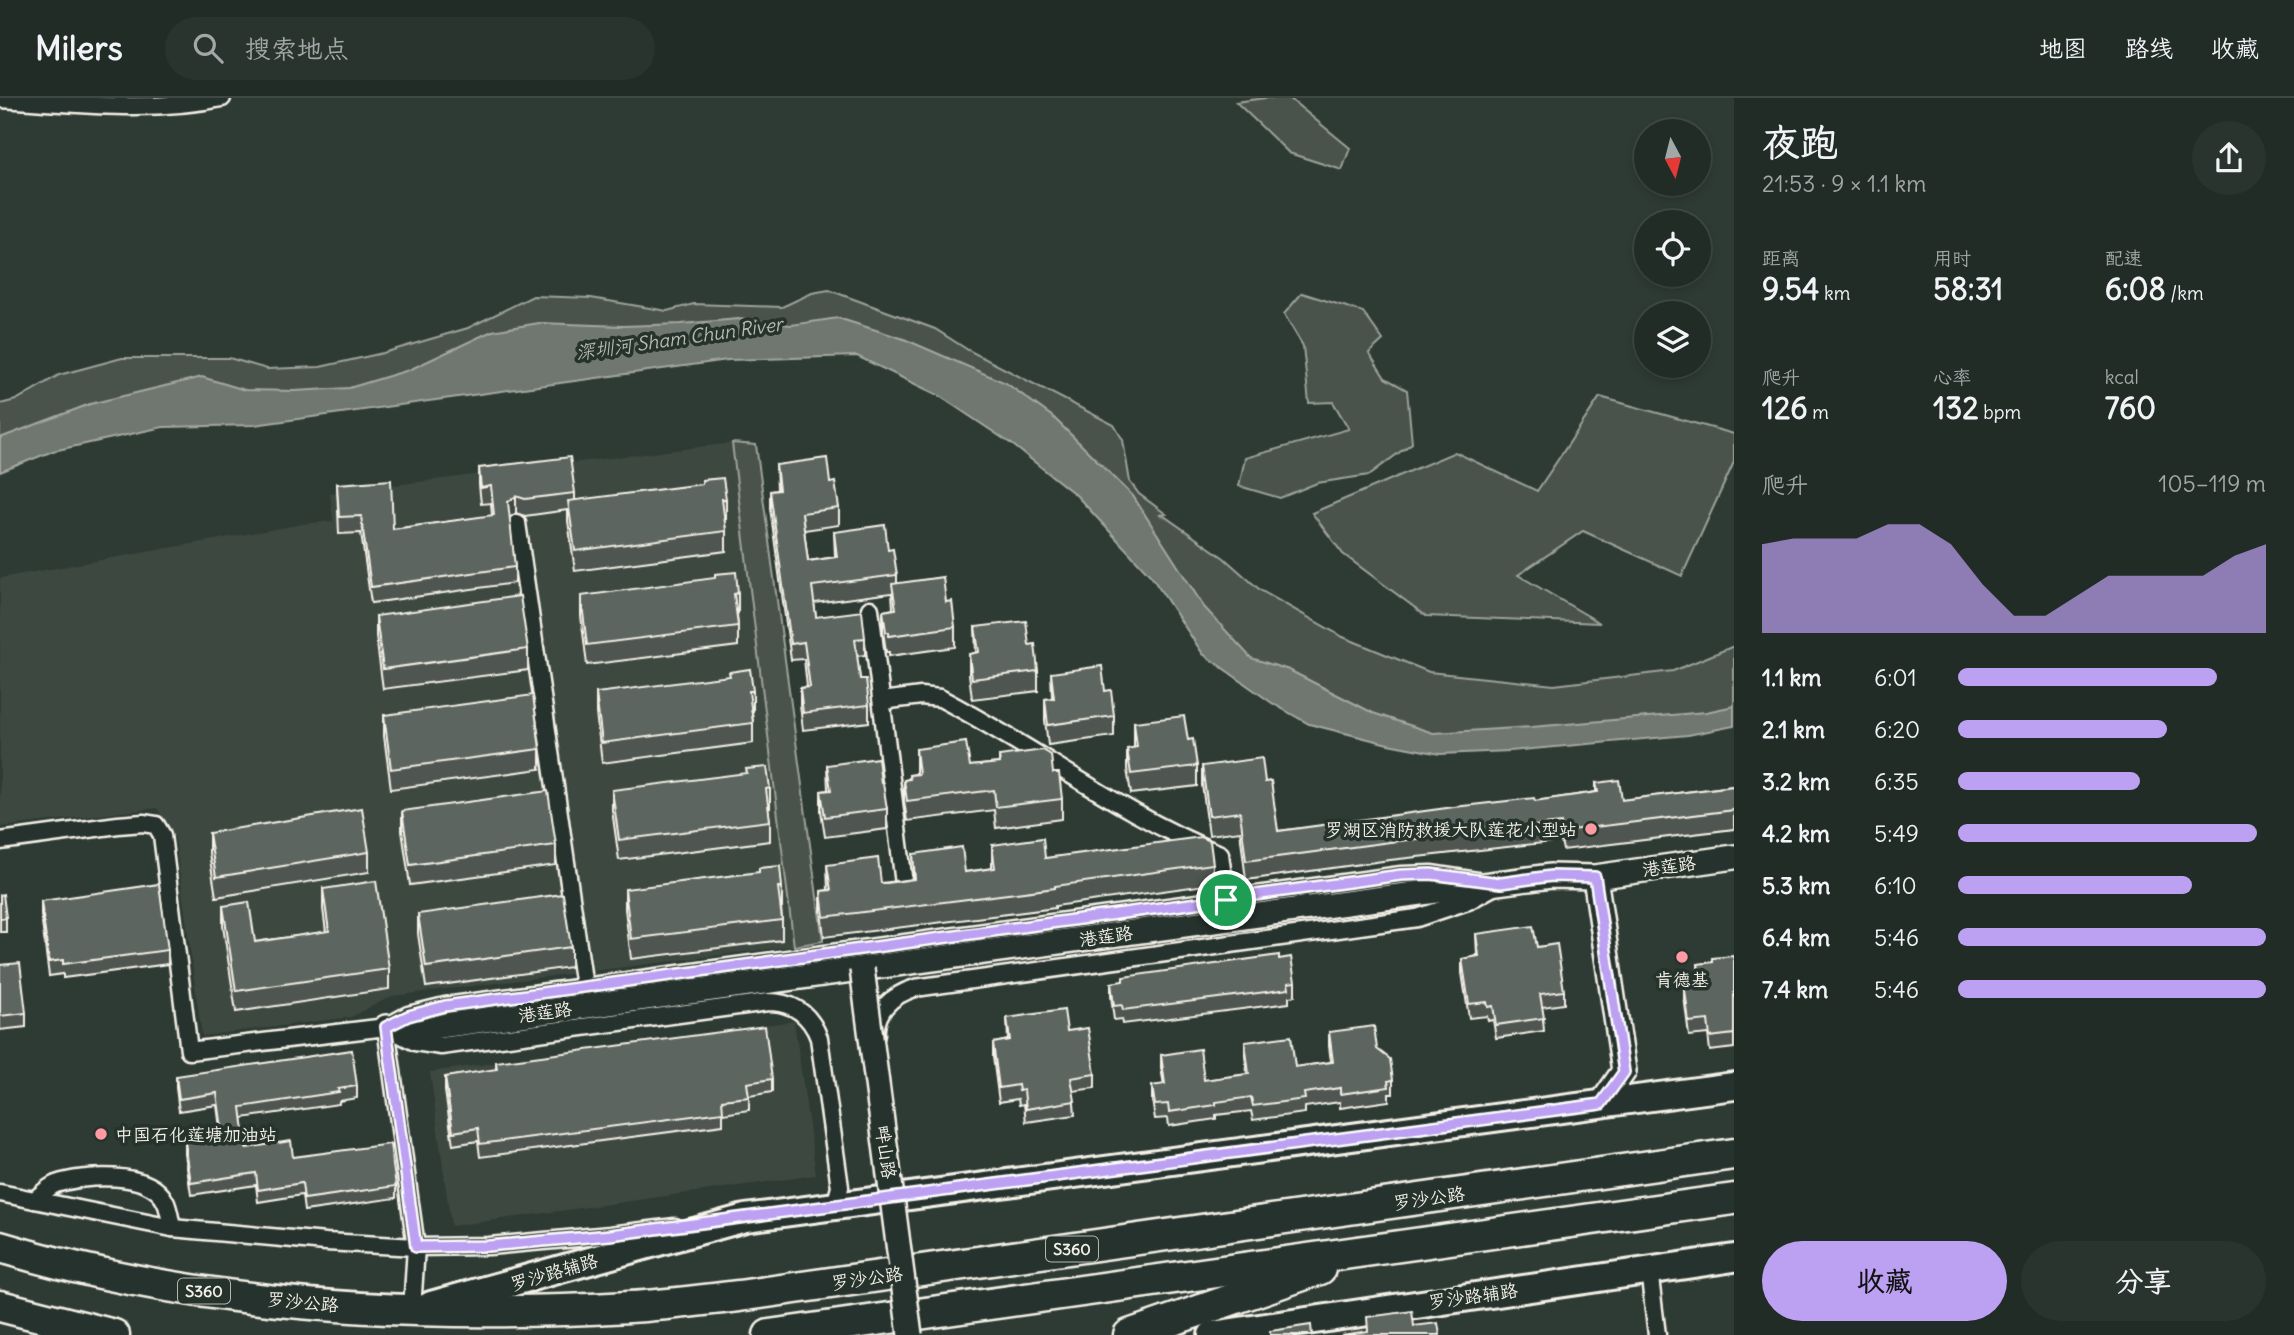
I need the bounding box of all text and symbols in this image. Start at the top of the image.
search box [165,17,655,80]
text: Milers [35,27,123,69]
icon: search [189,29,227,67]
text: 搜索地点 [245,32,349,65]
text: 地图 [2039,33,2087,63]
text: 路线 [2125,33,2173,63]
text: 收藏 [2211,33,2259,63]
north arrow [1634,119,1712,196]
map controls [1634,119,1711,378]
text: 夜跑 [1762,119,1838,166]
button: share [2192,121,2266,195]
text: 21:53 · 9 × 1.1 km [1762,169,1927,198]
button: locate [1634,210,1711,287]
text: 距离 [1762,246,1800,270]
text: 用时 [1933,246,1971,270]
text: 配速 [2105,246,2143,270]
text: 9.54 [1762,270,1819,308]
text: 58:31 [1933,270,2003,308]
text: 6:08 [2105,270,2166,308]
text: km [1819,281,1850,305]
text: /km [2166,281,2204,305]
button: layers [1634,301,1711,378]
water label: 深圳河 Sham Chun River [574,311,786,364]
text: 爬升 [1762,365,1800,389]
text: 心率 [1933,365,1971,389]
text: kcal [2105,365,2139,389]
text: 126 [1762,389,1808,427]
text: 132 [1933,389,1979,427]
text: 760 [2105,389,2156,427]
text: m [1808,400,1829,424]
text: bpm [1979,400,2021,424]
text: 105–119 m [2158,469,2266,498]
text: 爬升 [1762,470,1808,499]
text: 1.1 km [1762,663,1821,692]
text: 6:01 [1874,663,1917,692]
text: 2.1 km [1762,715,1825,744]
text: 6:20 [1874,715,1920,744]
text: 3.2 km [1762,767,1830,796]
text: 6:35 [1874,767,1919,796]
place label: 罗湖区消防救援大队莲花小型站 [1325,818,1577,841]
text: 4.2 km [1762,819,1830,848]
text: 5:49 [1874,819,1919,848]
marker: 罗湖区消防救援大队莲花小型站 [1583,821,1599,837]
street label: 港莲路 [1641,851,1697,881]
pin [1196,870,1256,930]
text: 5.3 km [1762,871,1830,900]
text: 6:10 [1874,871,1917,900]
icon: arrive [1207,881,1245,919]
street label: 港莲路 [1078,921,1134,951]
text: 6.4 km [1762,923,1830,952]
text: 5:46 [1874,923,1919,952]
marker: 肯德基 [1674,949,1690,965]
place label: 肯德基 [1655,968,1709,991]
text: 7.4 km [1762,975,1828,1004]
text: 5:46 [1874,975,1919,1004]
street label: 港莲路 [517,997,573,1027]
place label: 中国石化莲塘加油站 [115,1123,277,1146]
street label: 畔山路 [871,1124,901,1180]
marker: 中国石化莲塘加油站 [93,1126,109,1142]
street label: 罗沙公路 [1392,1182,1466,1214]
road number: S360 [1046,1236,1098,1261]
button: 收藏 [1762,1241,2007,1321]
button: 分享 [2021,1241,2266,1321]
street label: 罗沙路辅路 [508,1249,600,1295]
street label: 罗沙公路 [830,1262,904,1294]
road number: S360 [178,1278,230,1303]
street label: 罗沙路辅路 [1427,1278,1519,1314]
street label: 罗沙公路 [266,1287,340,1317]

